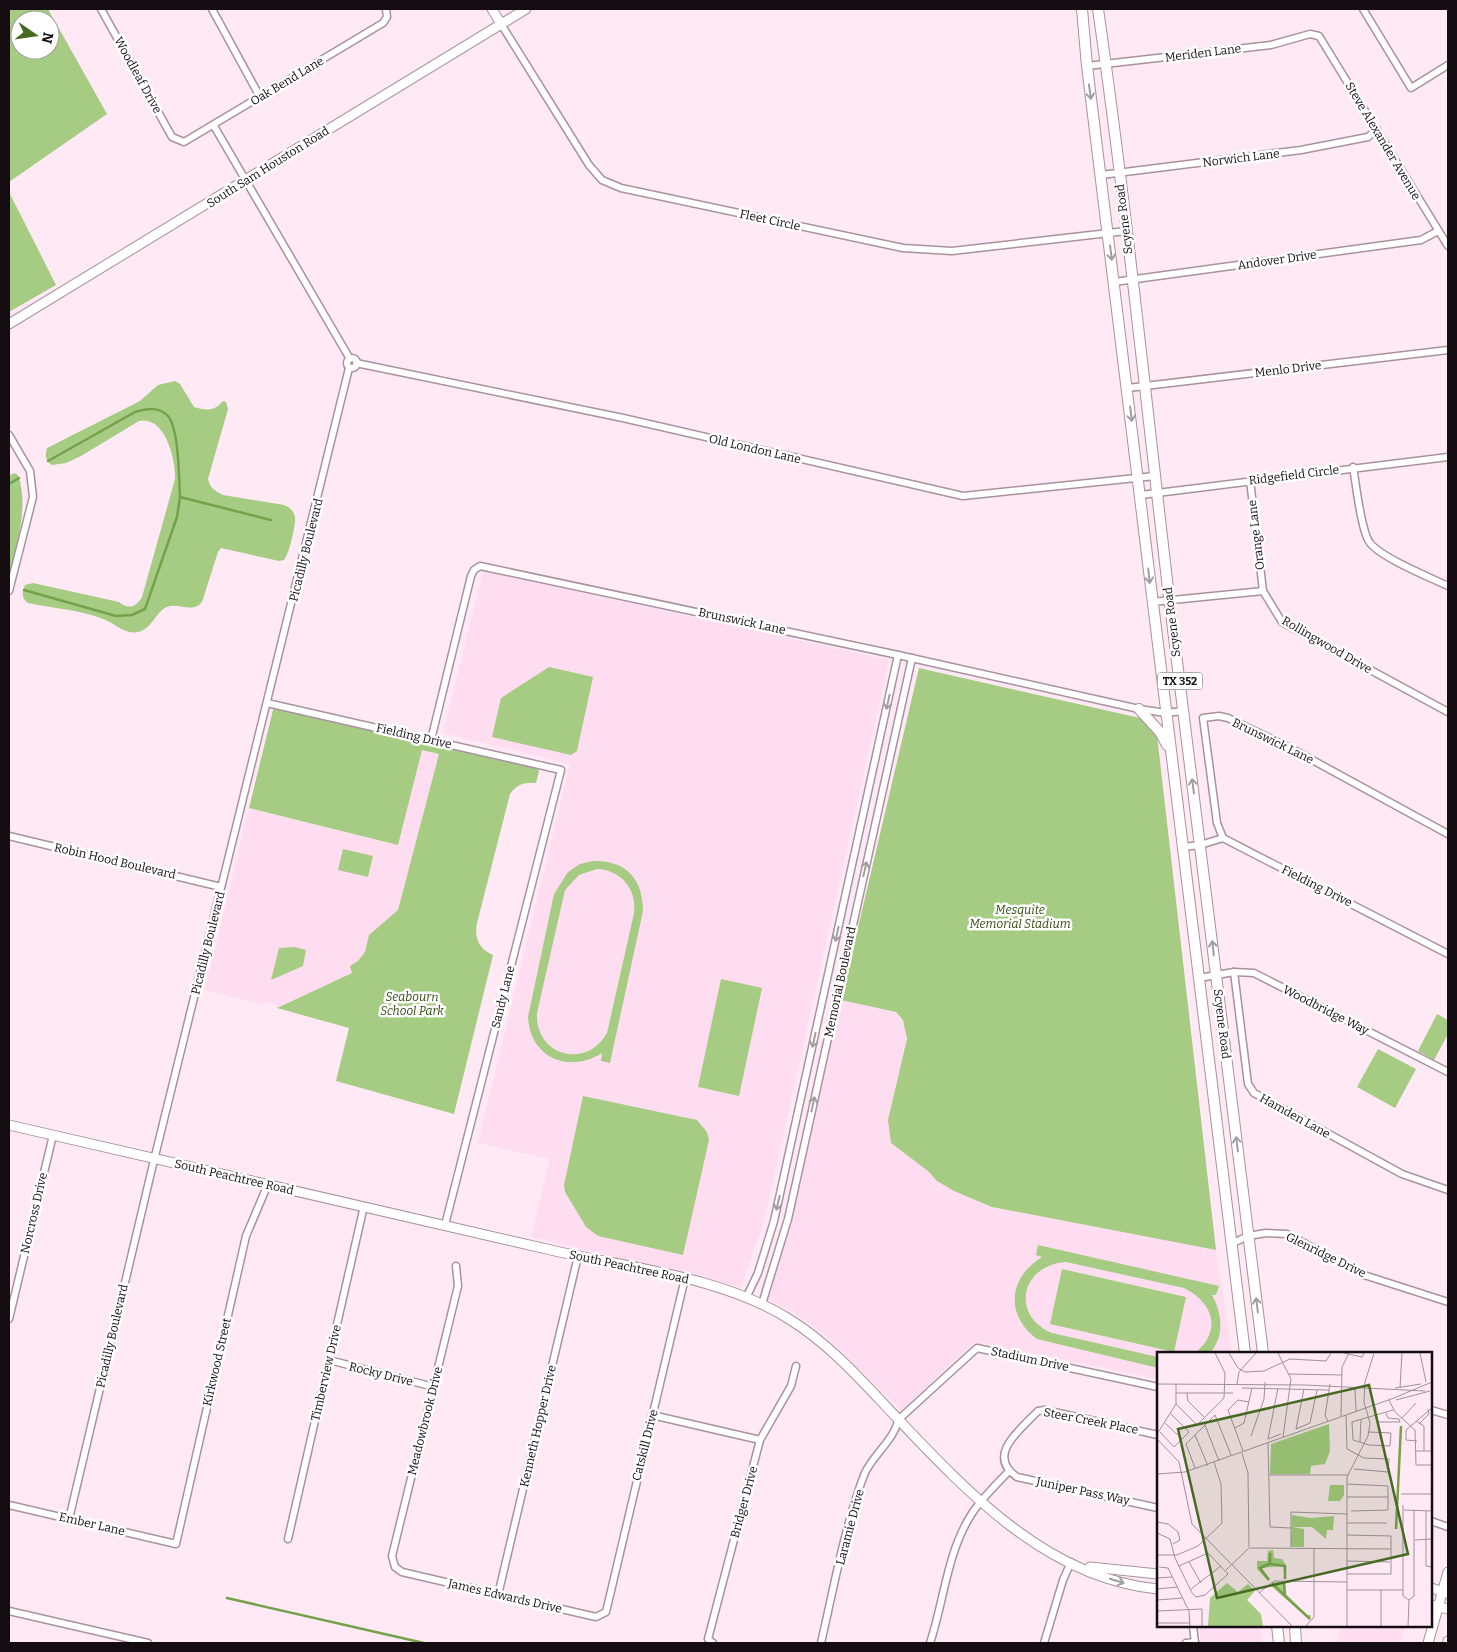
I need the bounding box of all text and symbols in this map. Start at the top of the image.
north arrow [10,10,60,60]
text: N [38,31,57,45]
street label: Woodleaf Drive [111,34,165,116]
street label: Meriden Lane [1164,41,1242,65]
street label: Oak Bend Lane [248,54,326,108]
street label: Steve Alexander Avenue [1342,80,1424,202]
one-way arrow [1085,84,1095,100]
street label: South Sam Houston Road [204,124,332,210]
street label: Norwich Lane [1202,146,1280,170]
street label: Scyene Road [1113,183,1135,255]
street label: Fleet Circle [738,207,802,233]
one-way arrow [1106,245,1116,261]
street label: Andover Drive [1237,248,1317,272]
street label: Menlo Drive [1254,358,1322,380]
one-way arrow [1126,406,1136,422]
street label: Old London Lane [708,432,802,466]
street label: Ridgefield Circle [1248,463,1340,487]
street label: Picadilly Boulevard [286,497,326,603]
street label: Orange Lane [1245,499,1267,571]
one-way arrow [1144,568,1154,584]
street label: Scyene Road [1161,586,1183,658]
street label: Brunswick Lane [697,605,787,637]
street label: Rollingwood Drive [1280,614,1374,676]
road number: TX 352 [1158,672,1202,689]
one-way arrow [883,694,892,710]
street label: Brunswick Lane [1230,715,1316,767]
street label: Fielding Drive [375,721,453,751]
one-way arrow [1188,779,1198,795]
street label: Robin Hood Boulevard [53,840,177,882]
one-way arrow [861,861,870,877]
street label: Fielding Drive [1279,862,1355,910]
street label: Picadilly Boulevard [188,890,228,996]
park label: Mesquite Memorial Stadium [969,903,1071,931]
street label: Memorial Boulevard [821,925,859,1039]
one-way arrow [832,926,841,942]
one-way arrow [1208,940,1218,956]
street label: Sandy Lane [488,964,518,1030]
street label: Woodbridge Way [1281,982,1372,1038]
street label: Scyene Road [1211,988,1233,1060]
park label: Seabourn School Park [380,990,444,1018]
one-way arrow [809,1032,818,1048]
street label: Hamden Lane [1257,1091,1333,1141]
one-way arrow [809,1096,818,1112]
one-way arrow [1232,1136,1242,1152]
street label: South Peachtree Road [173,1156,295,1198]
street label: Norcross Drive [18,1171,50,1255]
one-way arrow [773,1195,782,1211]
street label: Glenridge Drive [1284,1230,1368,1280]
street label: South Peachtree Road [568,1247,690,1287]
street label: Picadilly Boulevard [93,1283,131,1389]
one-way arrow [1252,1297,1262,1313]
street label: Kirkwood Street [200,1316,234,1408]
street label: Timberview Drive [308,1323,344,1423]
street label: Stadium Drive [990,1344,1070,1374]
inset map [1157,1352,1432,1627]
street label: Rocky Drive [348,1359,414,1389]
street label: Kenneth Hopper Drive [517,1364,559,1488]
street label: Meadowbrook Drive [405,1365,445,1477]
street label: Steer Creek Place [1042,1405,1140,1437]
street label: Catskill Drive [629,1408,661,1482]
street label: Bridger Drive [728,1465,760,1539]
street label: Juniper Pass Way [1034,1474,1132,1508]
street label: Laramie Drive [833,1487,867,1567]
street label: Ember Lane [58,1510,126,1538]
street label: James Edwards Drive [446,1576,563,1616]
one-way arrow [1108,1577,1124,1587]

